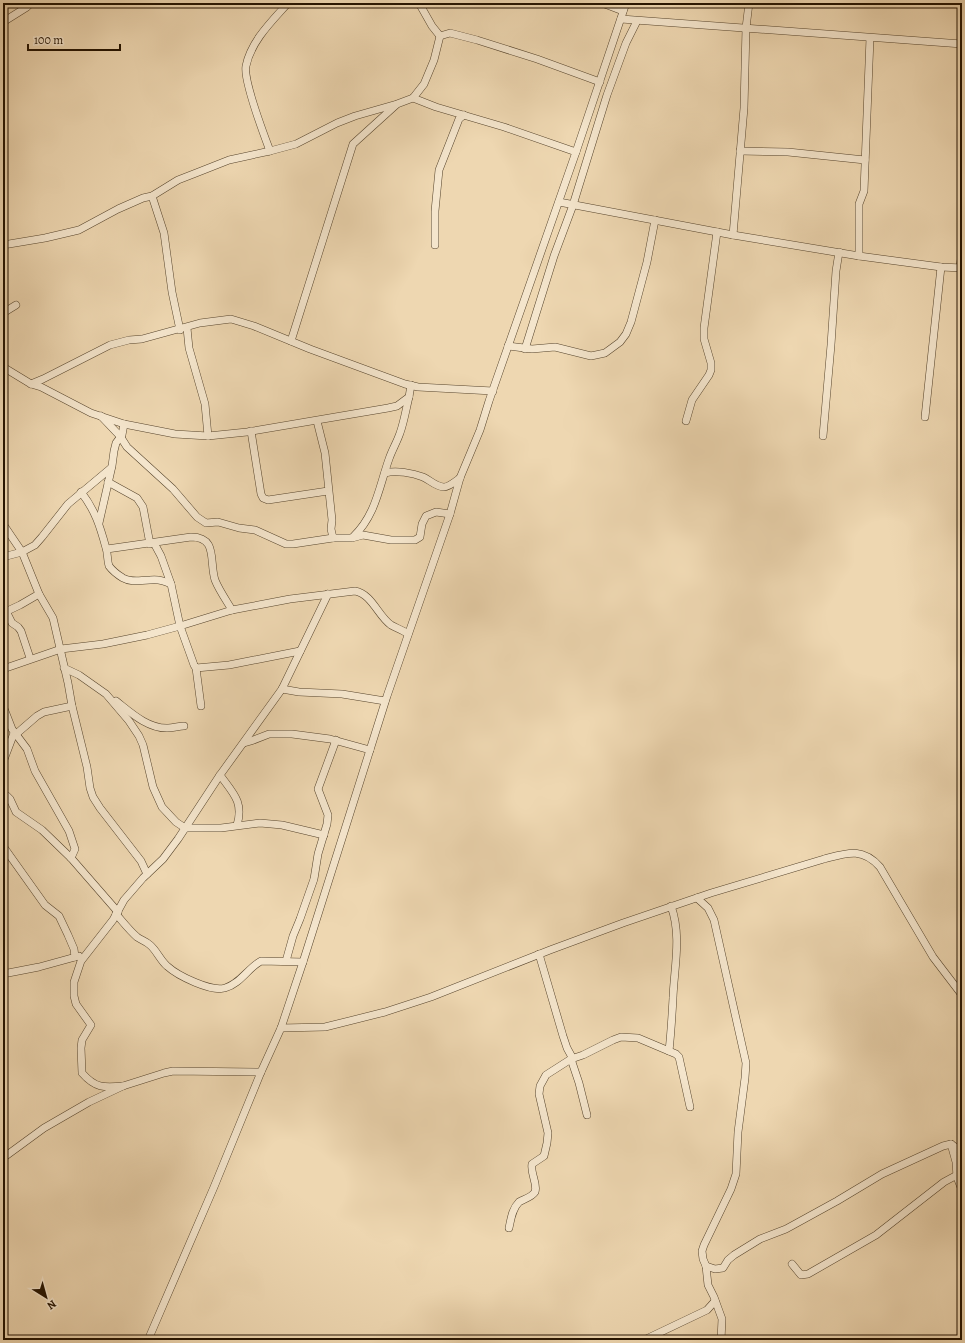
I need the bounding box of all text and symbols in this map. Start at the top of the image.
scale bar [28,26,120,52]
text: 100 m [34,32,63,48]
north arrow [26,1277,66,1317]
text: N [44,1296,59,1313]

